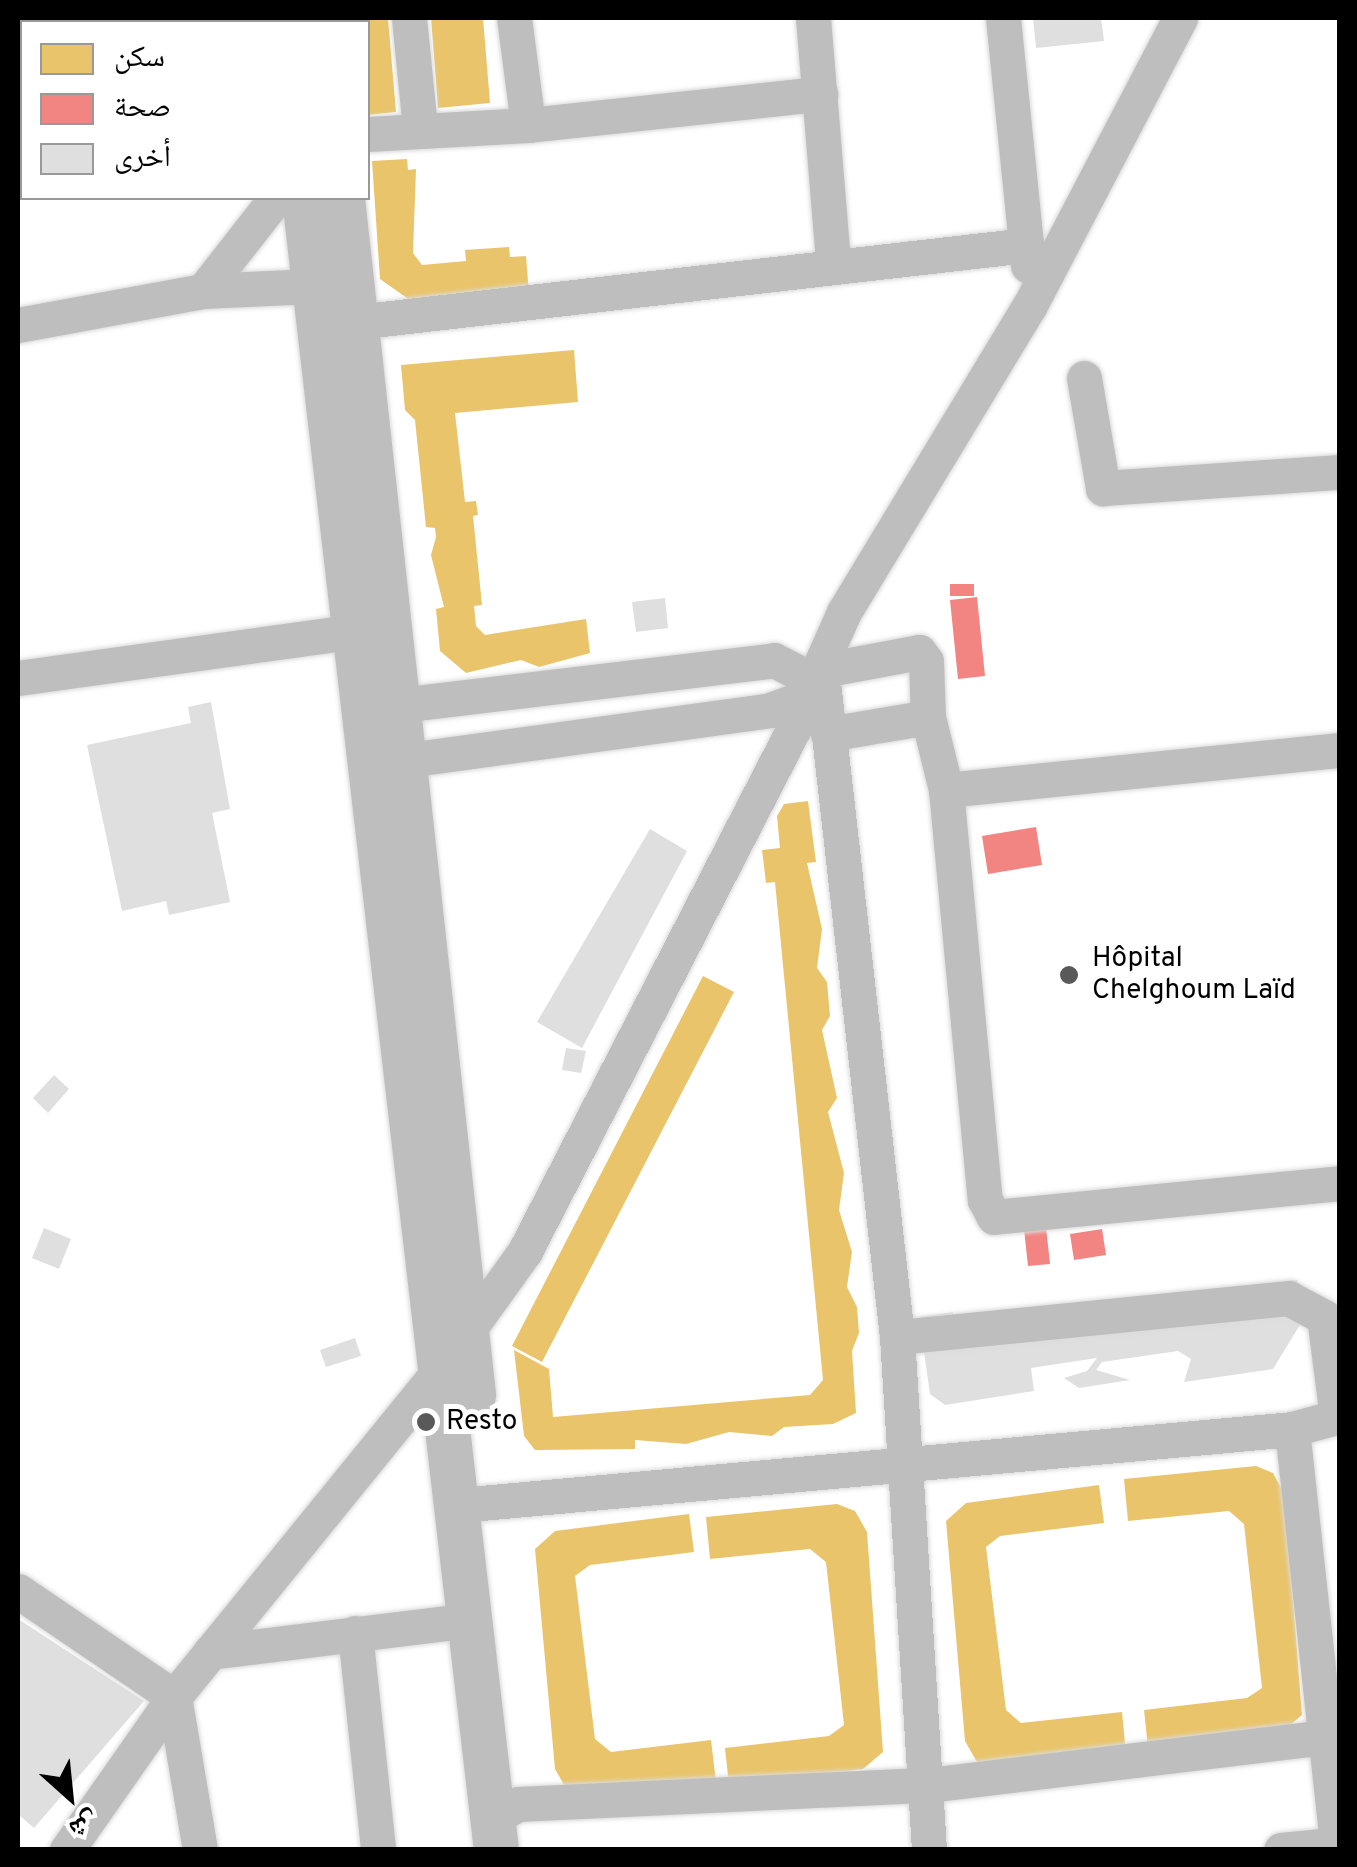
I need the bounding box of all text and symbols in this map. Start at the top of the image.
legend [20,20,370,200]
text: سكن [114,40,165,77]
text: صحة [114,90,171,127]
text: أخرى [114,140,171,177]
place label: Hôpital Chelghoum Laïd [1092,942,1296,1008]
marker: Hôpital Chelghoum Laïd [1056,962,1082,988]
place label: Resto [446,1405,517,1439]
marker: Resto [415,1411,437,1433]
north arrow [20,1747,120,1847]
text: ش [62,1801,105,1847]

